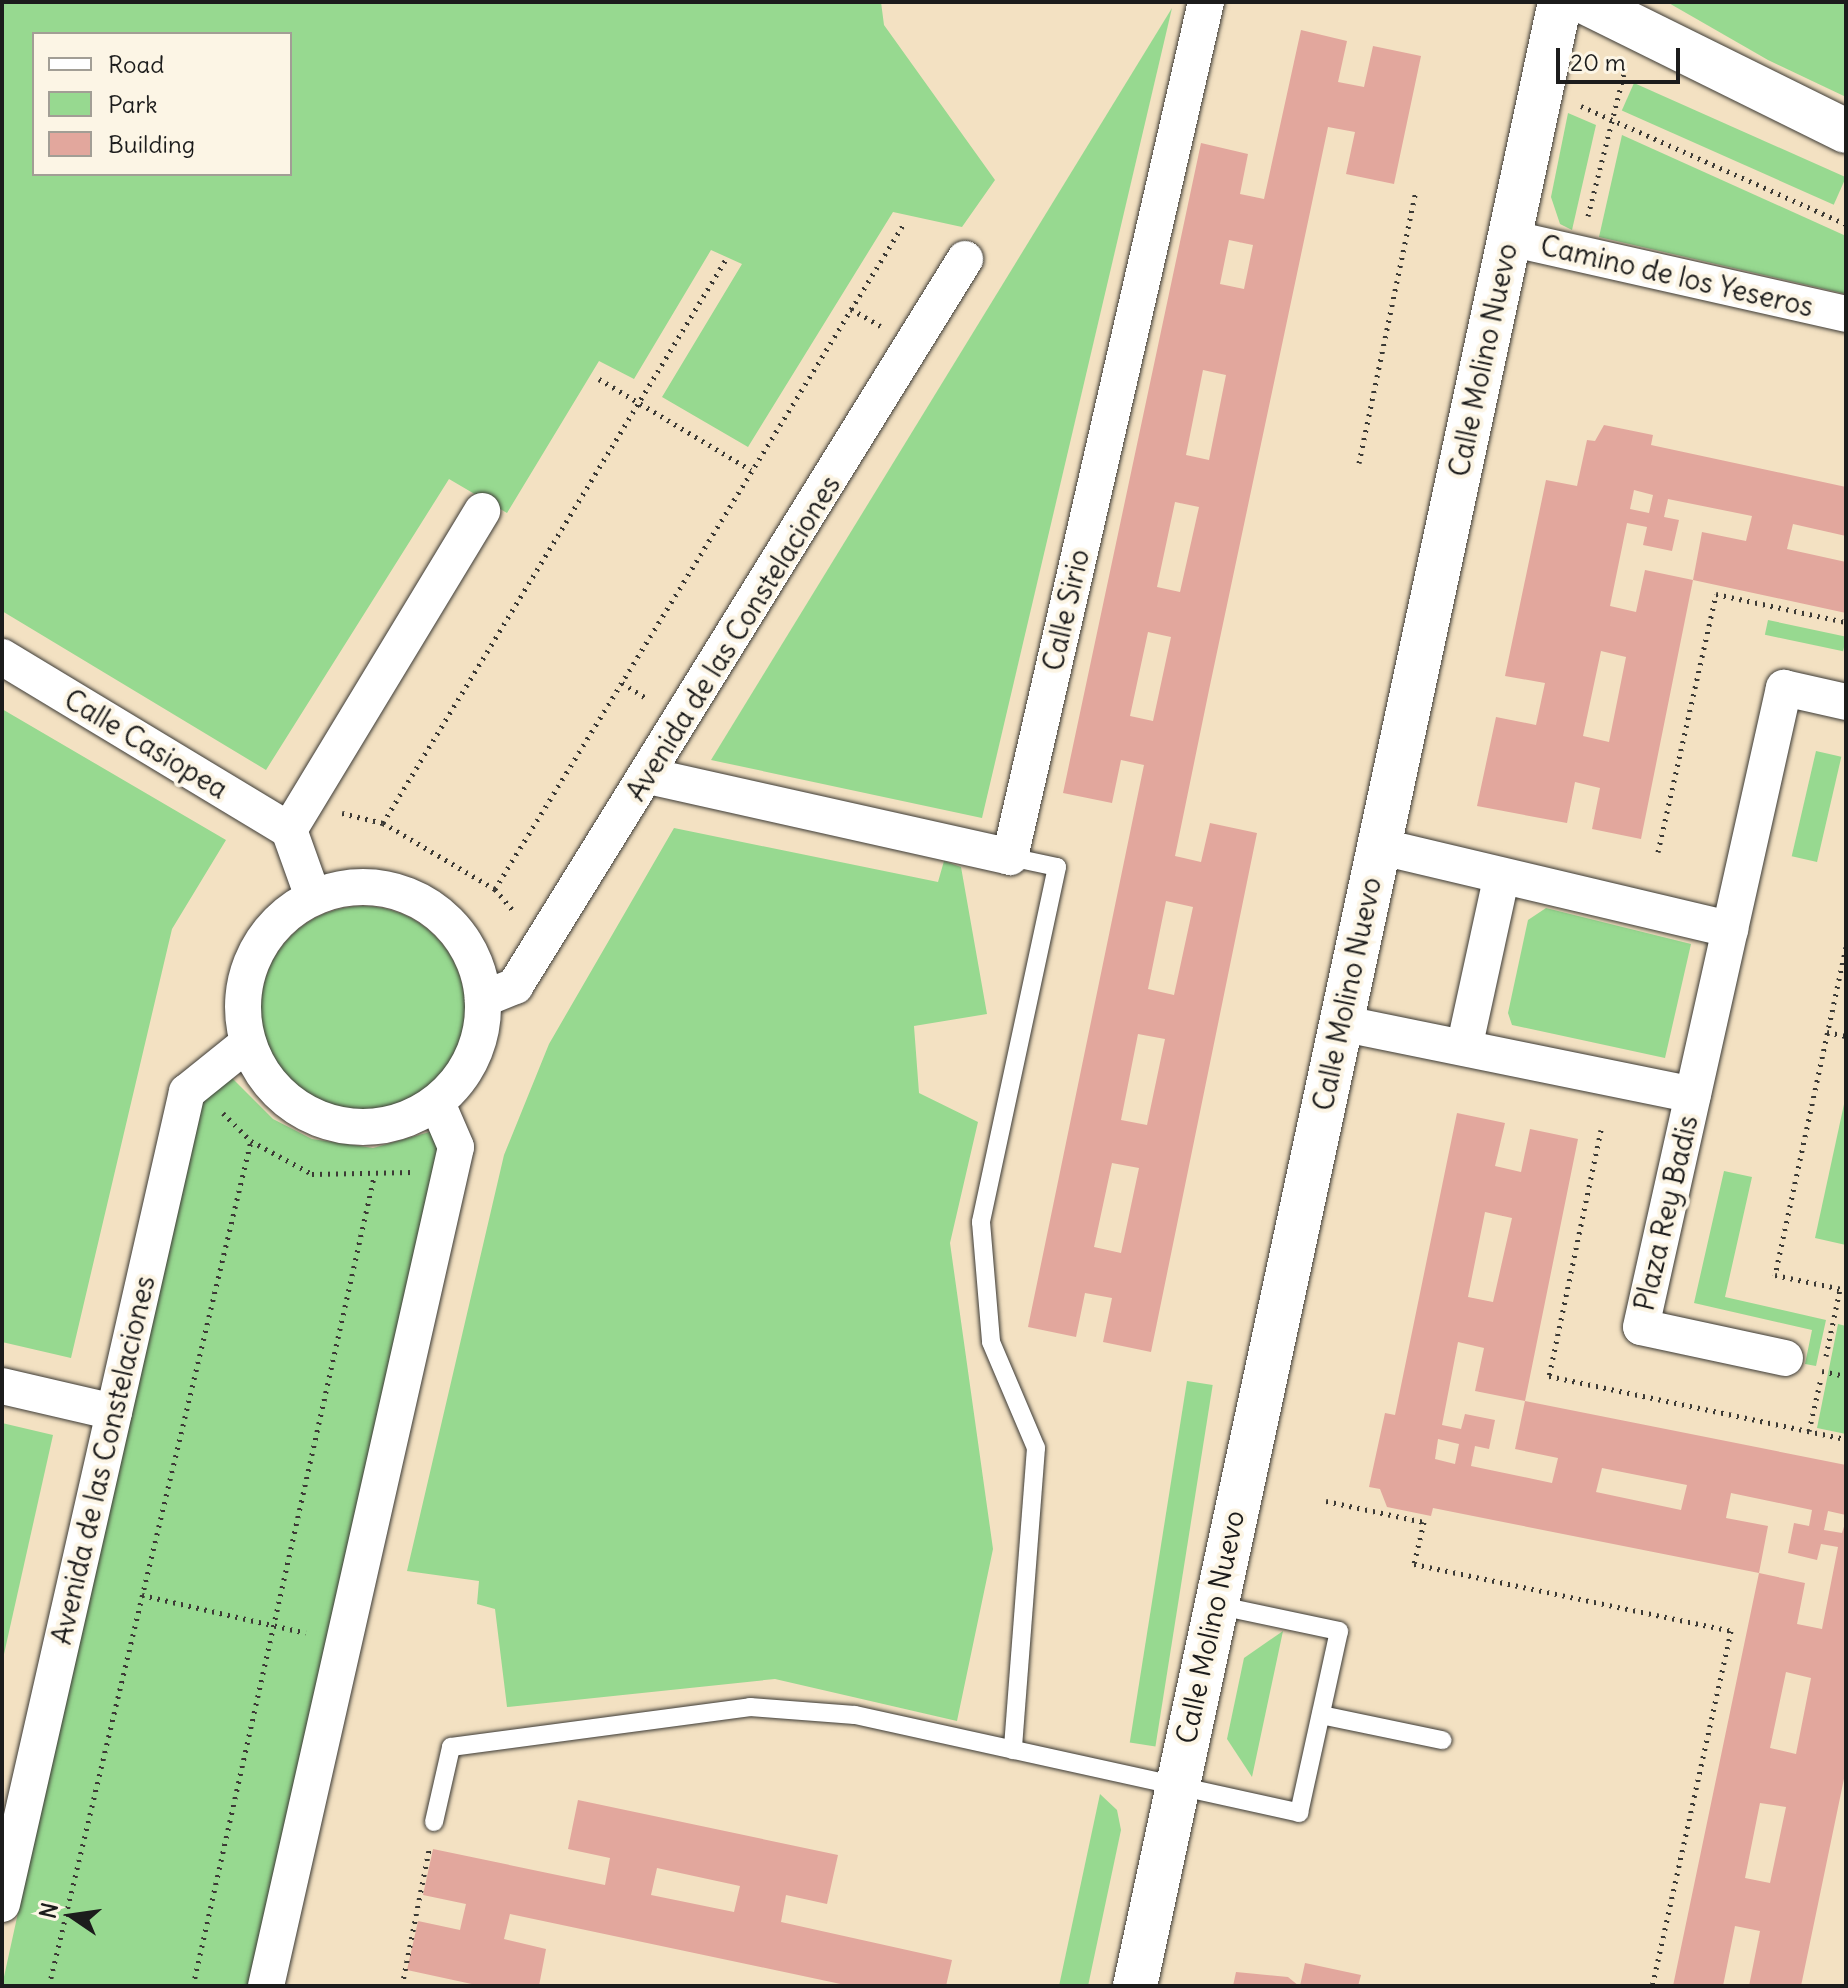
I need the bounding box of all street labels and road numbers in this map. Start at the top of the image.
street label: Camino de los Yeseros [1537,228,1817,324]
street label: Calle Molino Nuevo [1442,240,1524,480]
street label: Avenida de las Constelaciones [619,469,847,807]
street label: Calle Sirio [1036,546,1096,674]
street label: Calle Casiopea [58,682,234,806]
street label: Calle Molino Nuevo [1306,874,1388,1114]
street label: Plaza Rey Badis [1627,1112,1705,1314]
street label: Avenida de las Constelaciones [44,1272,162,1648]
street label: Calle Molino Nuevo [1169,1507,1251,1747]

